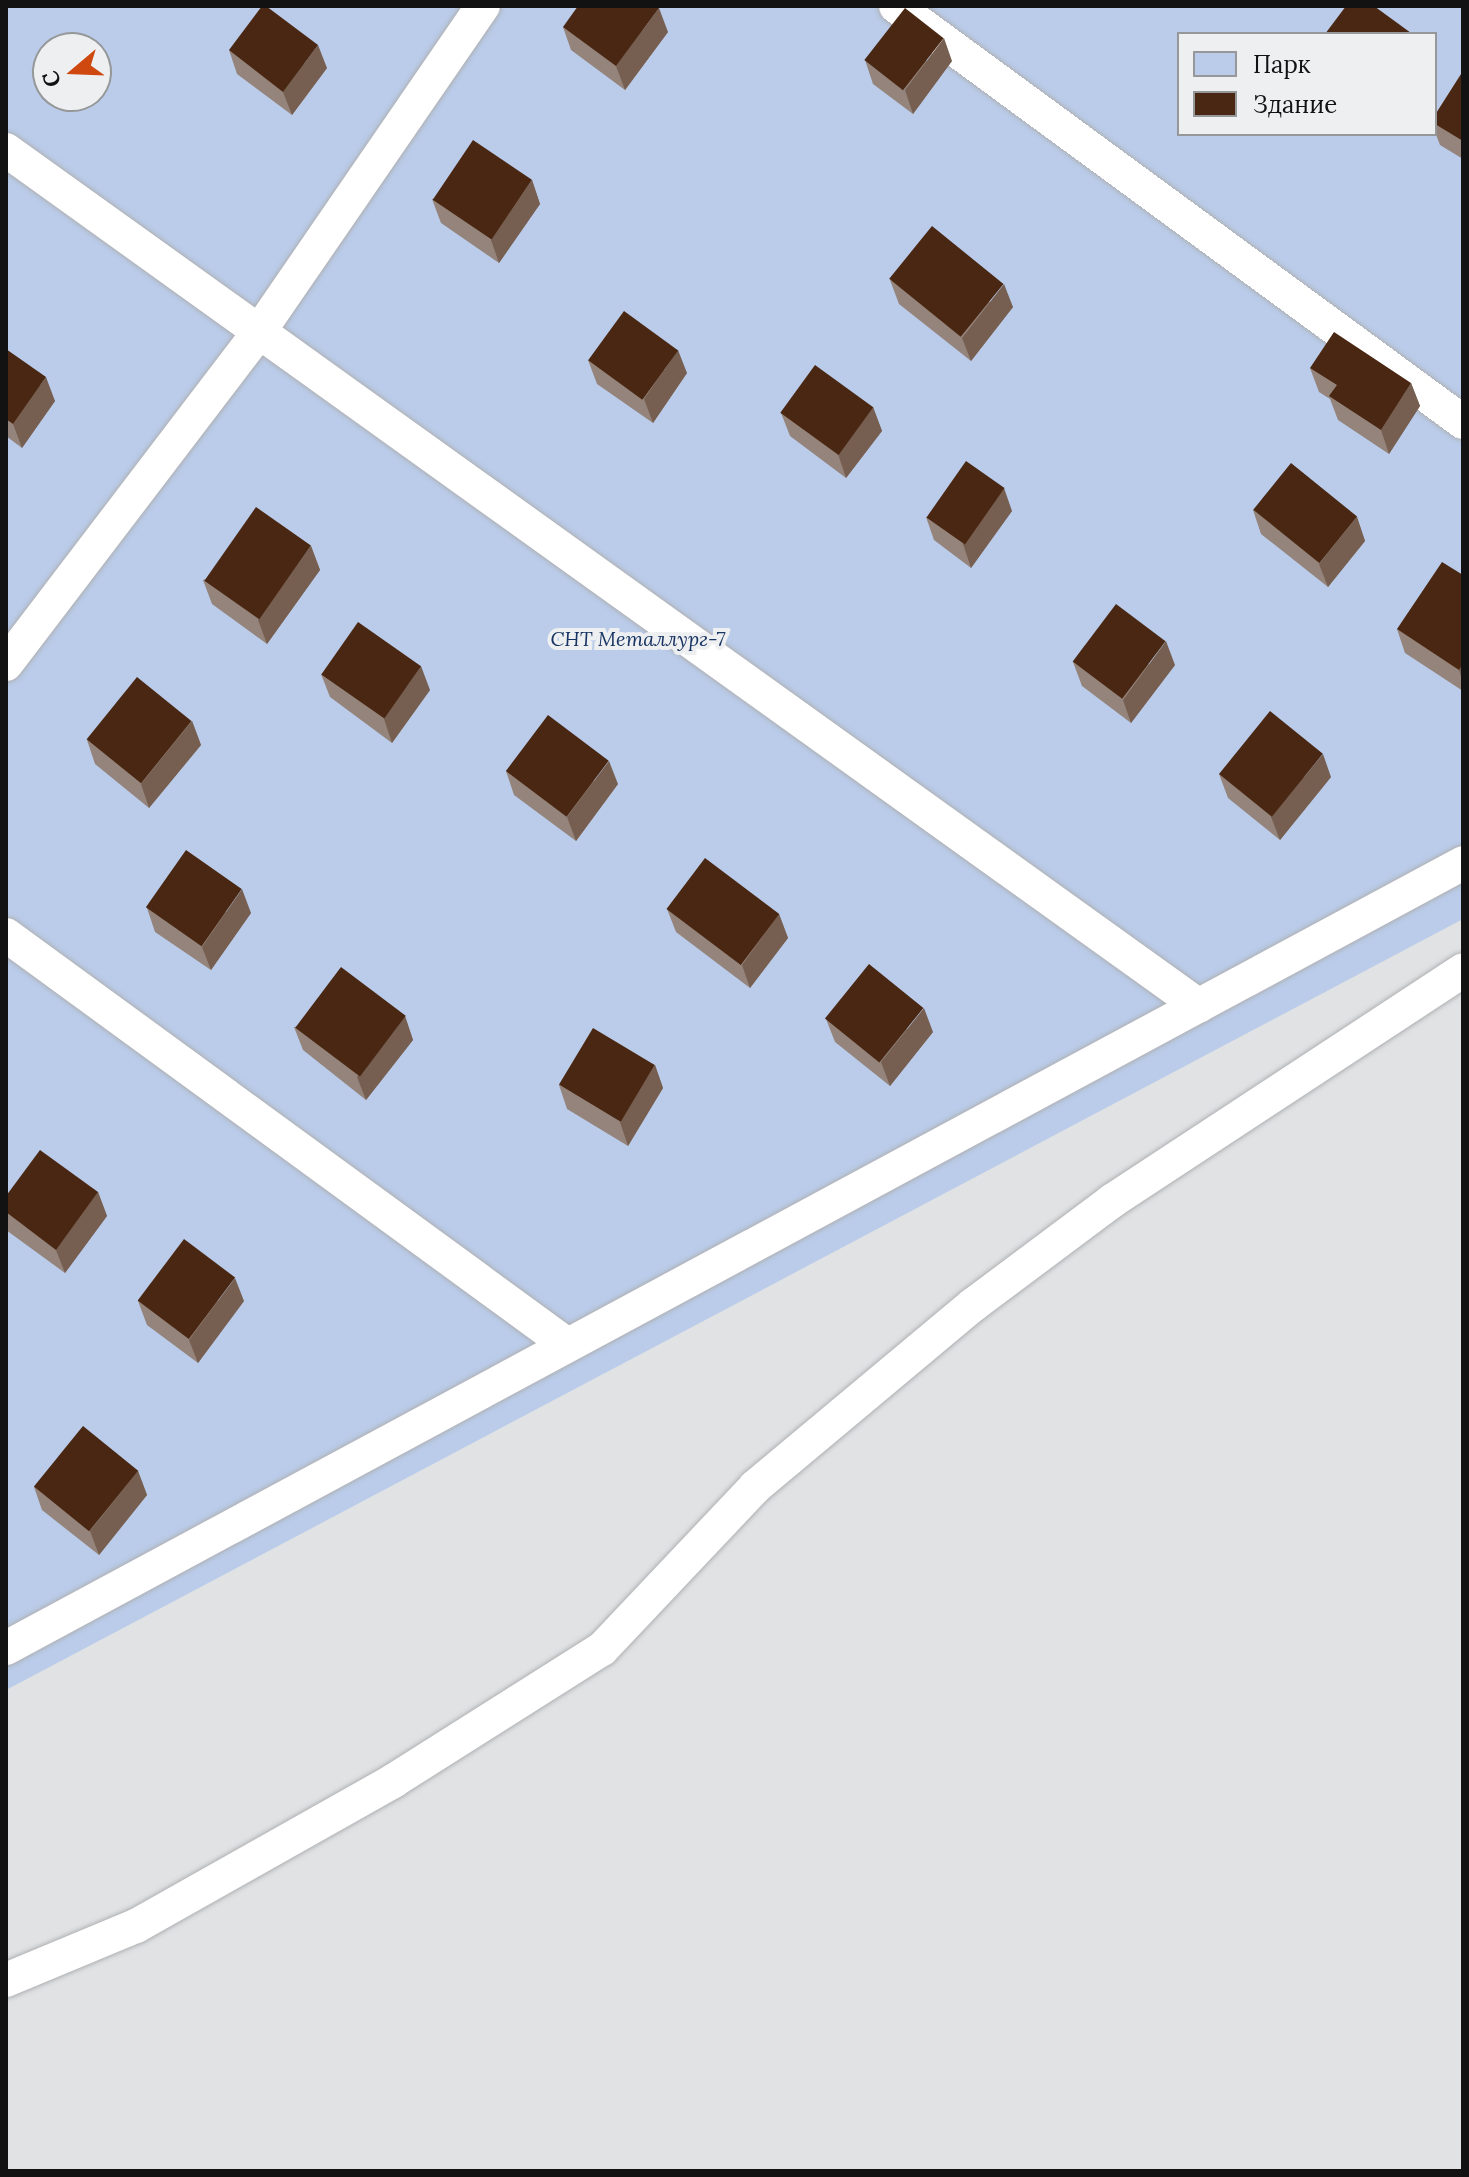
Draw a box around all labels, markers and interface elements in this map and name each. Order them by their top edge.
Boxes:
north arrow [32,32,112,112]
legend [1177,32,1437,136]
text: Парк [1253,49,1311,80]
text: С [35,67,67,91]
text: Здание [1253,89,1337,120]
park label: СНТ Металлург-7 [551,626,725,650]

